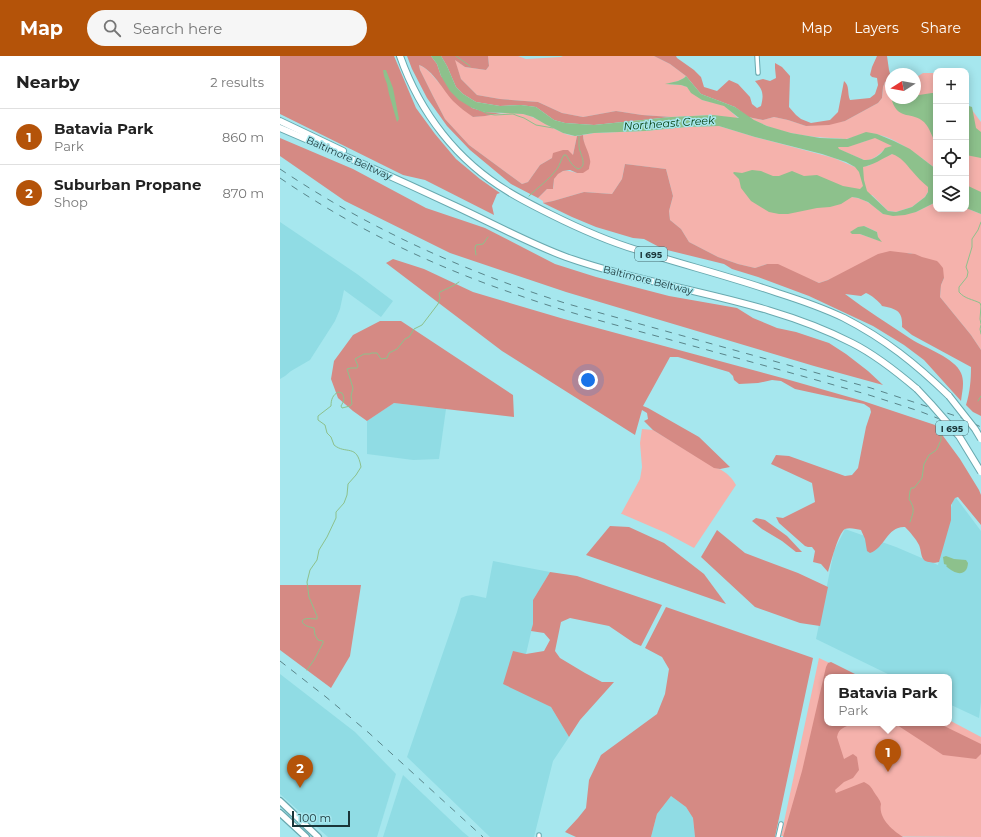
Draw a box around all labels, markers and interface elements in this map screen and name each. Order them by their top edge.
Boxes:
search box [87,10,367,46]
text: Map [20,17,63,40]
icon: search [101,17,123,39]
text: Search here [133,19,222,38]
text: Map [801,19,832,37]
text: Layers [854,19,899,37]
text: Share [921,19,961,37]
north arrow [885,68,921,104]
map controls [933,68,969,212]
button: + [933,68,969,104]
text: Nearby [16,72,80,92]
text: 2 results [210,74,264,90]
button: − [933,104,969,140]
water label: Northeast Creek [623,113,715,133]
text: Batavia Park [54,119,153,138]
text: 1 [26,129,32,145]
text: 860 m [222,129,264,145]
street label: Baltimore Beltway [304,133,394,183]
text: Park [54,138,84,154]
button: locate [933,140,969,176]
text: Suburban Propane [54,175,201,194]
button: layers [933,176,969,212]
text: 2 [25,185,33,201]
text: 870 m [223,185,264,201]
text: Shop [54,194,88,210]
road number: I 695 [635,247,667,261]
street label: Baltimore Beltway [602,263,695,298]
your location [578,370,598,390]
road number: I 695 [936,421,968,435]
popup [824,674,952,726]
text: Batavia Park [838,683,938,702]
text: Park [838,702,868,718]
pin: 1 [875,739,901,772]
pin: 2 [287,755,313,788]
scale bar [292,809,350,828]
text: 100 m [298,811,331,825]

